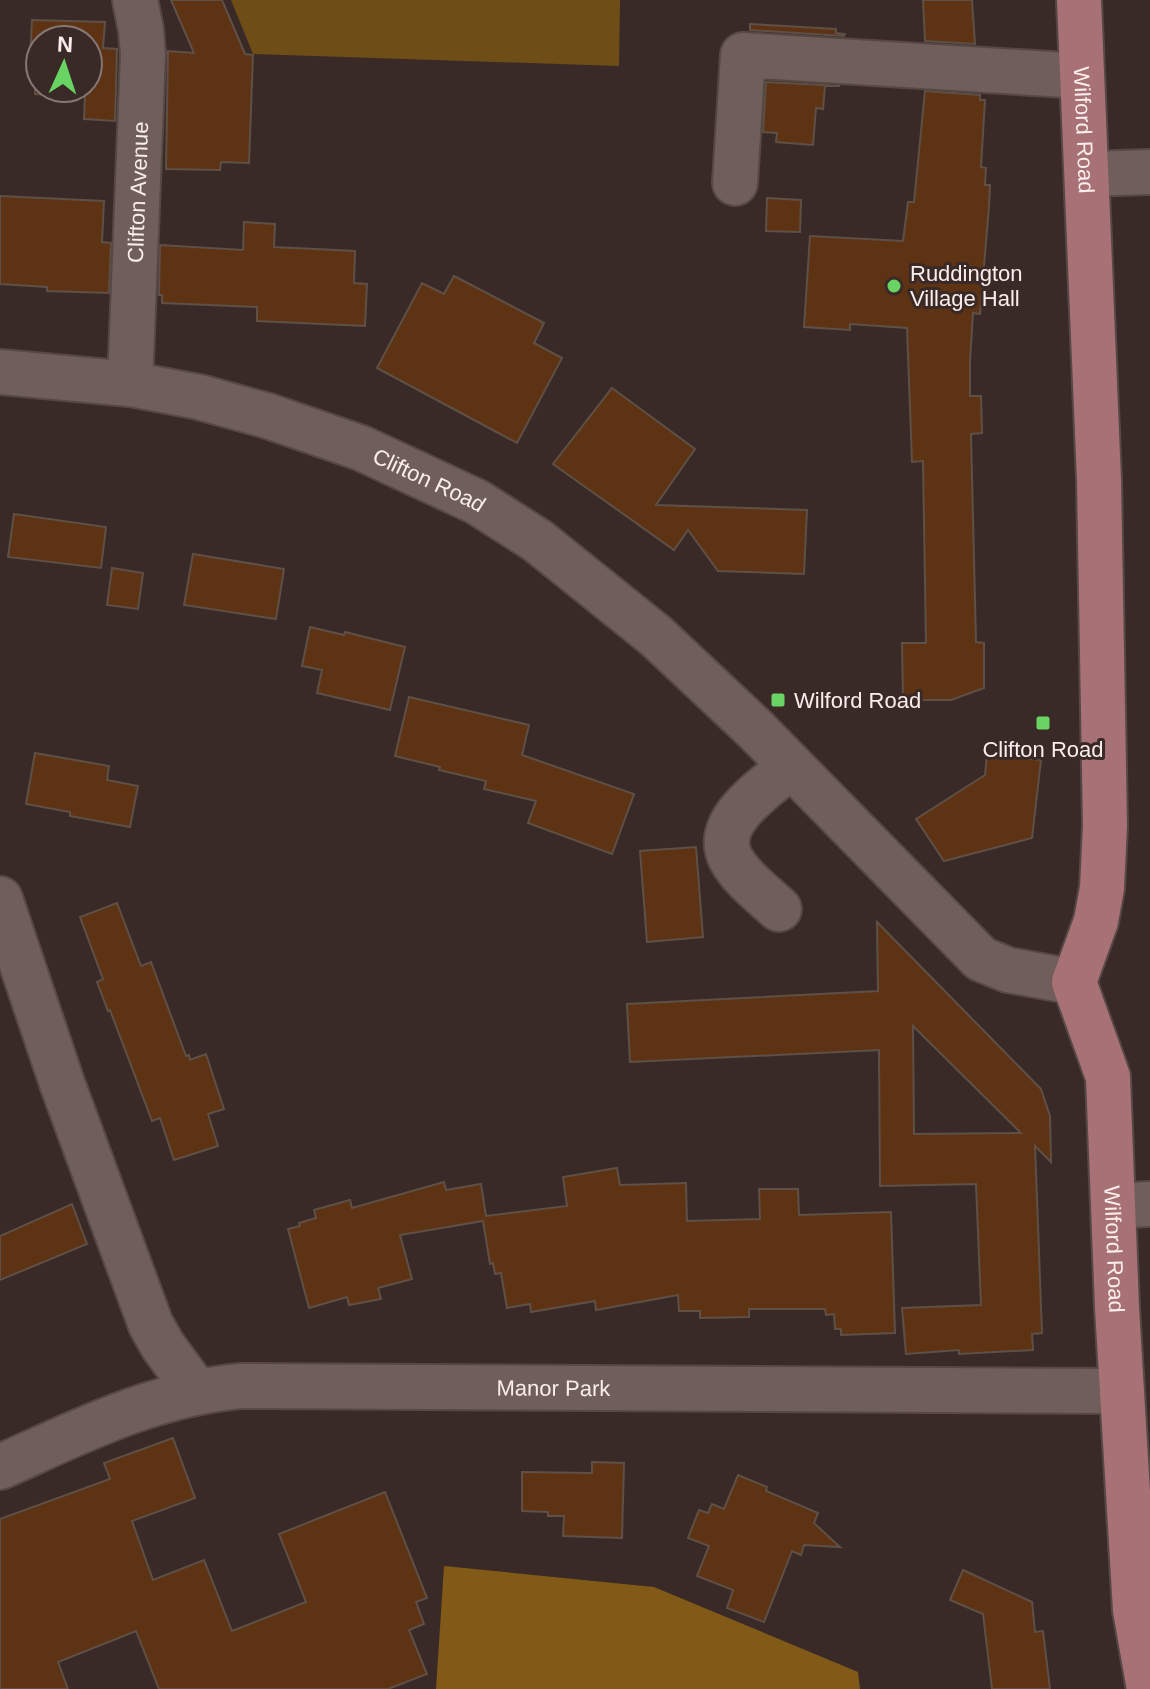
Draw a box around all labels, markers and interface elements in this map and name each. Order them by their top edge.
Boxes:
north arrow [24,24,104,104]
text: N [56,32,74,57]
street label: Wilford Road [1069,66,1099,194]
street label: Clifton Avenue [123,121,153,263]
place label: Ruddington Village Hall [910,261,1023,311]
marker: Ruddington Village Hall [885,277,903,295]
street label: Clifton Road [369,443,490,517]
place label: Wilford Road [794,688,921,713]
marker: Wilford Road [769,691,787,709]
marker: Clifton Road [1034,714,1052,732]
place label: Clifton Road [982,737,1104,762]
street label: Wilford Road [1099,1185,1129,1313]
street label: Manor Park [496,1375,611,1401]

